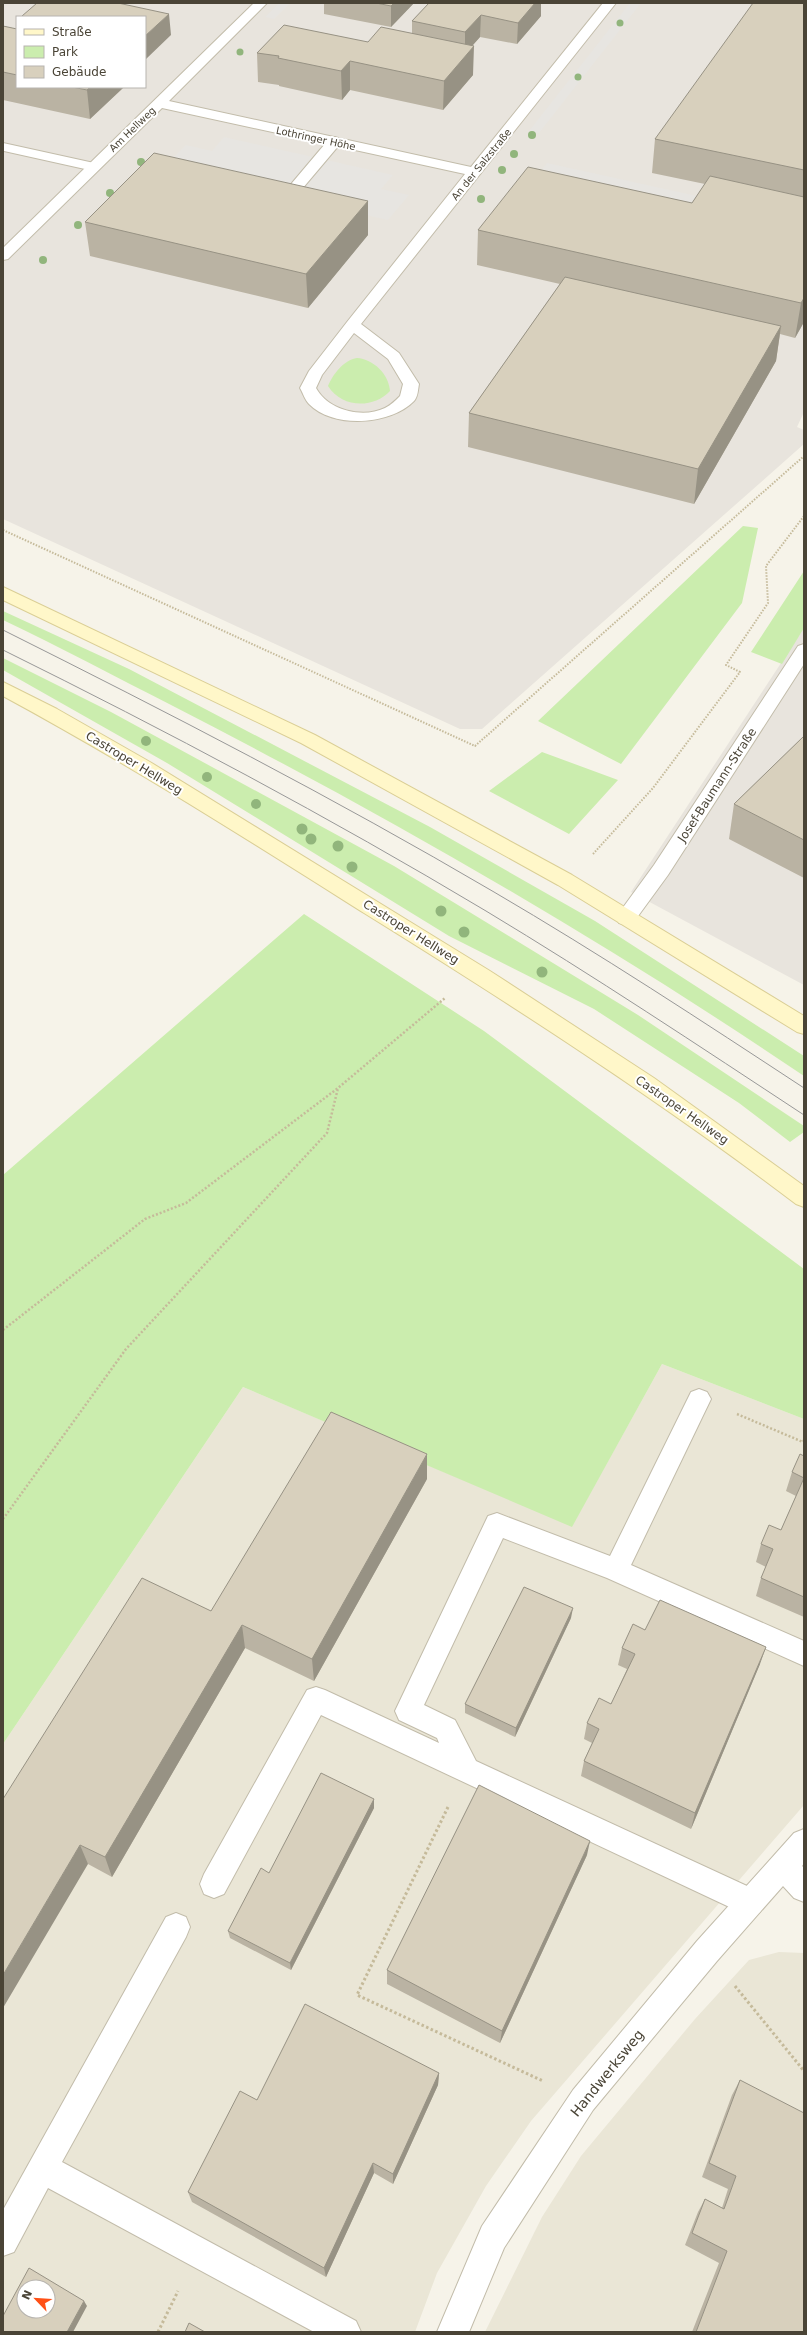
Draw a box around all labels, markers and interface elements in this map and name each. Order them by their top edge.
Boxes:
legend [16,16,146,88]
text: Straße [52,25,92,39]
text: Park [52,45,78,59]
text: Gebäude [52,65,106,79]
street label: Am Hellweg [107,105,158,154]
street label: Lothringer Höhe [275,125,357,152]
street label: An der Salzstraße [449,126,514,202]
street label: Josef-Baumann-Straße [674,725,759,846]
street label: Castroper Hellweg [83,729,185,797]
street label: Castroper Hellweg [361,897,461,967]
street label: Castroper Hellweg [633,1073,731,1147]
street label: Handwerksweg [567,2026,647,2120]
north arrow [16,2279,56,2319]
text: N [20,2288,35,2302]

